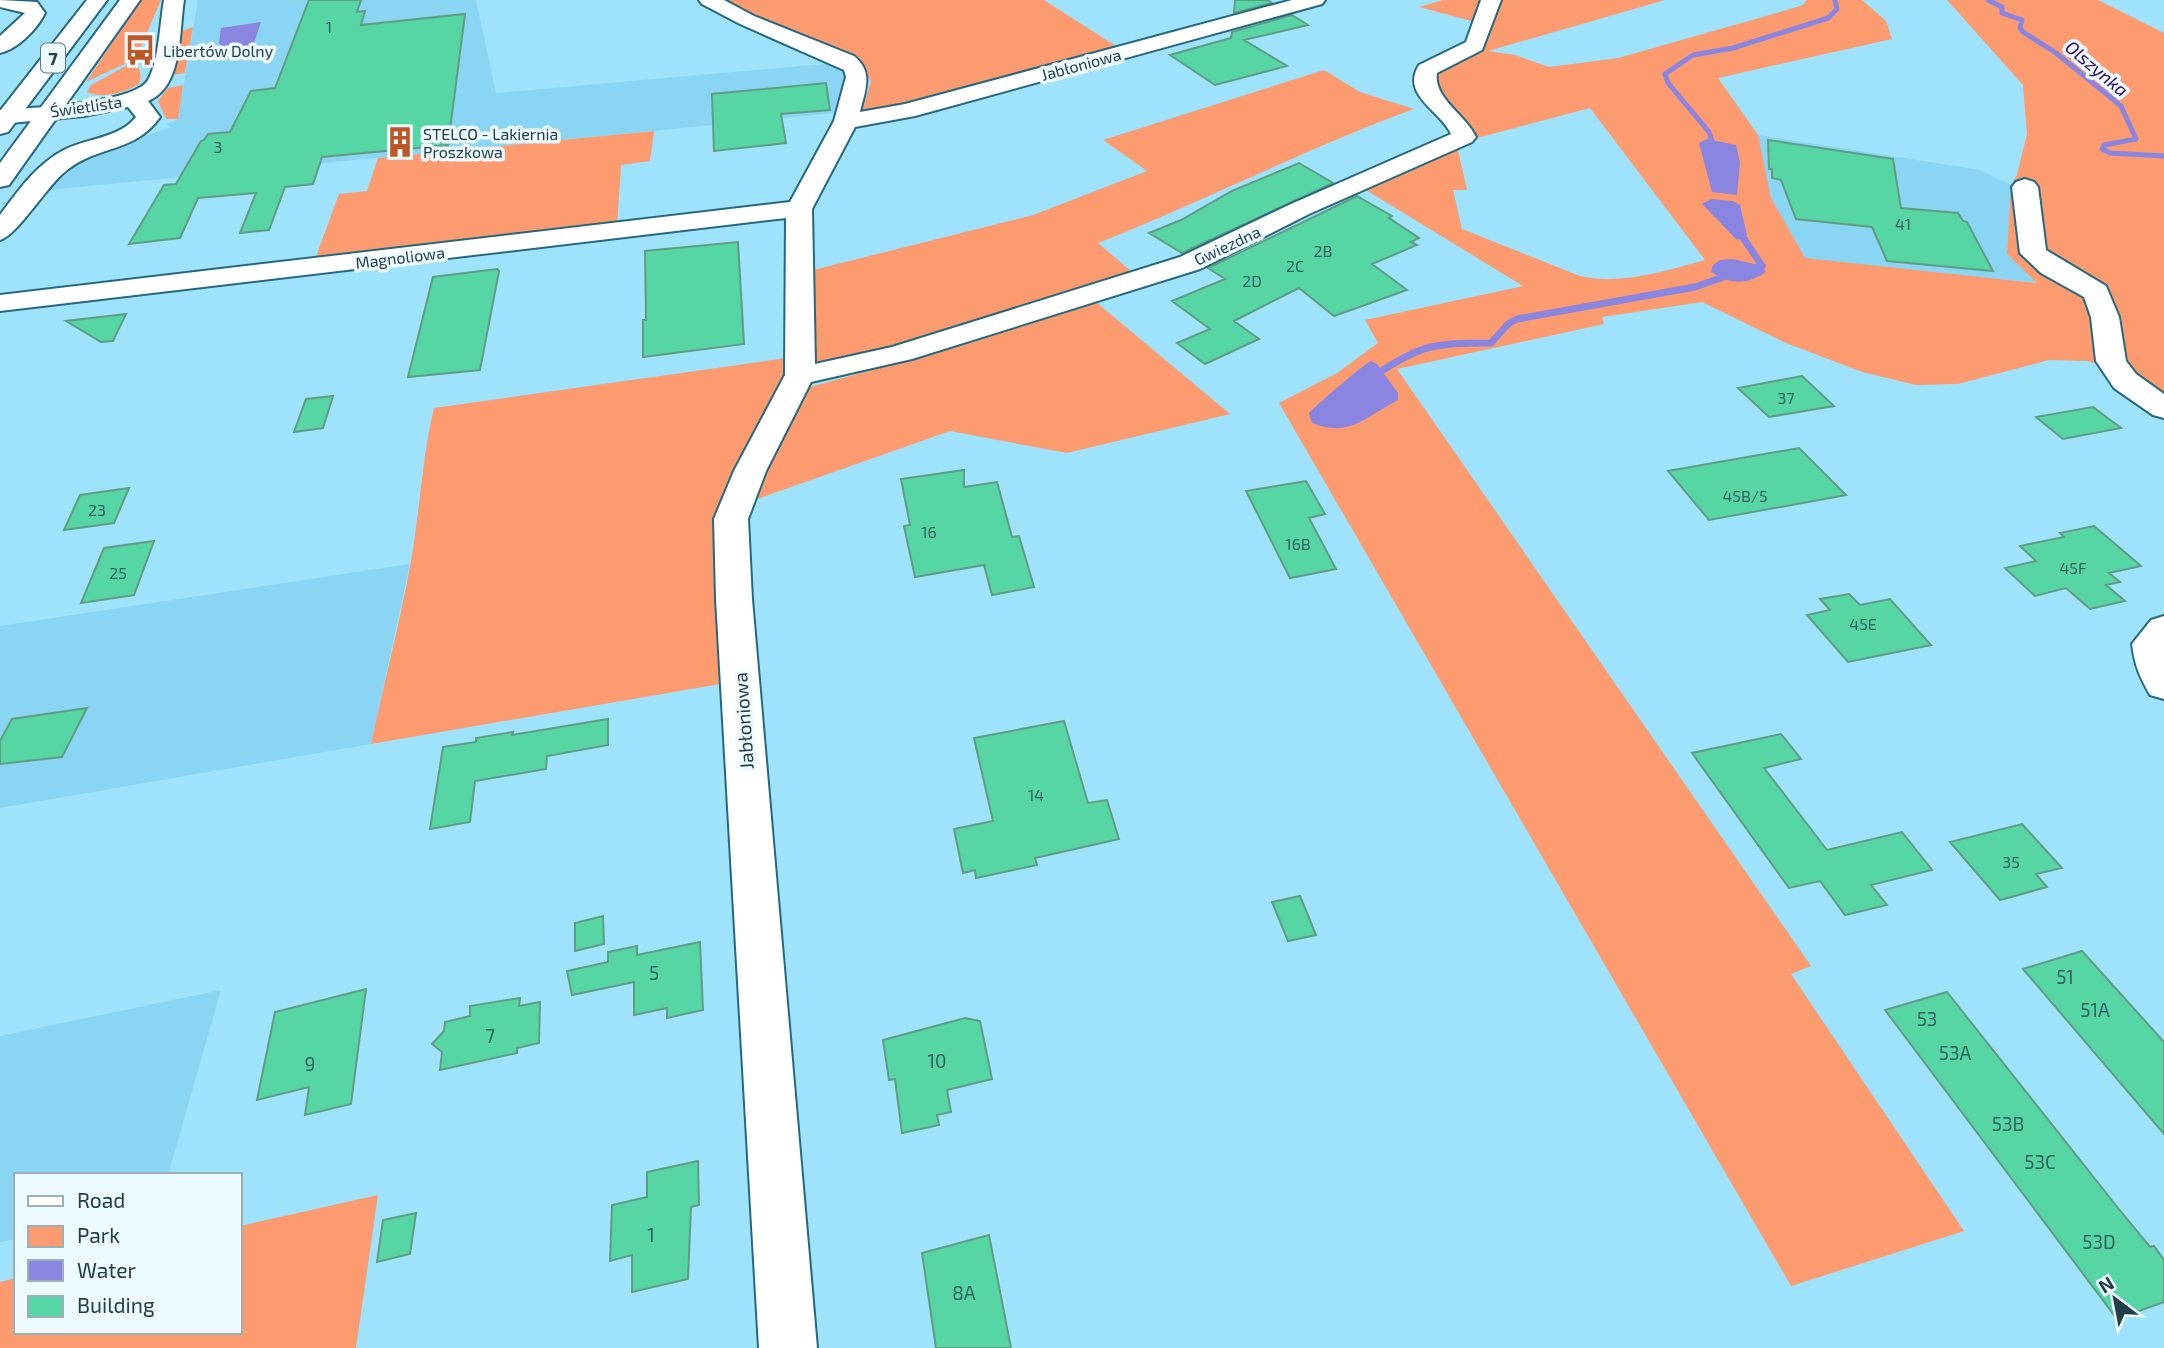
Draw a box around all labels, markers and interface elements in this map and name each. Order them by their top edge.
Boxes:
house number: 1 [326,17,332,36]
bus stop icon: Libertów Dolny [123,33,157,67]
water label: Olszynka [2061,35,2133,101]
place label: Libertów Dolny [163,41,274,60]
road number: 7 [41,44,65,72]
street label: Jabłoniowa [1039,44,1123,84]
street label: Świetlista [49,92,123,120]
place label: STELCO - Lakiernia Proszkowa [423,124,558,161]
building icon: STELCO - Lakiernia Proszkowa [383,125,417,159]
house number: 3 [214,137,222,156]
house number: 41 [1895,214,1911,233]
street label: Gwiezdna [1191,221,1263,269]
house number: 2B [1314,241,1332,260]
street label: Magnoliowa [354,242,446,272]
house number: 2C [1286,256,1304,275]
house number: 2D [1242,271,1262,290]
house number: 37 [1777,388,1795,407]
house number: 45B/5 [1723,486,1767,505]
house number: 23 [88,500,106,519]
house number: 16 [921,522,937,541]
house number: 16B [1285,534,1311,553]
house number: 45F [2059,558,2087,577]
house number: 25 [109,563,127,582]
house number: 45E [1849,614,1877,633]
street label: Jabłoniowa [728,672,758,770]
house number: 14 [1028,785,1044,804]
house number: 35 [2002,852,2020,871]
house number: 5 [649,961,659,984]
house number: 51 [2056,965,2074,988]
house number: 51A [2080,998,2110,1021]
house number: 53 [1917,1007,1937,1030]
house number: 7 [485,1024,495,1047]
house number: 53A [1939,1041,1971,1064]
house number: 10 [927,1049,947,1072]
house number: 9 [305,1052,315,1075]
house number: 53B [1992,1112,2024,1135]
house number: 53C [2024,1150,2056,1173]
legend [14,1173,242,1334]
text: Road [77,1187,125,1212]
text: Park [77,1222,120,1247]
house number: 1 [647,1223,655,1246]
house number: 53D [2082,1230,2116,1253]
text: Water [77,1257,136,1282]
north arrow [2080,1264,2150,1334]
text: N [2094,1271,2118,1298]
house number: 8A [952,1281,976,1304]
text: Building [77,1292,155,1317]

